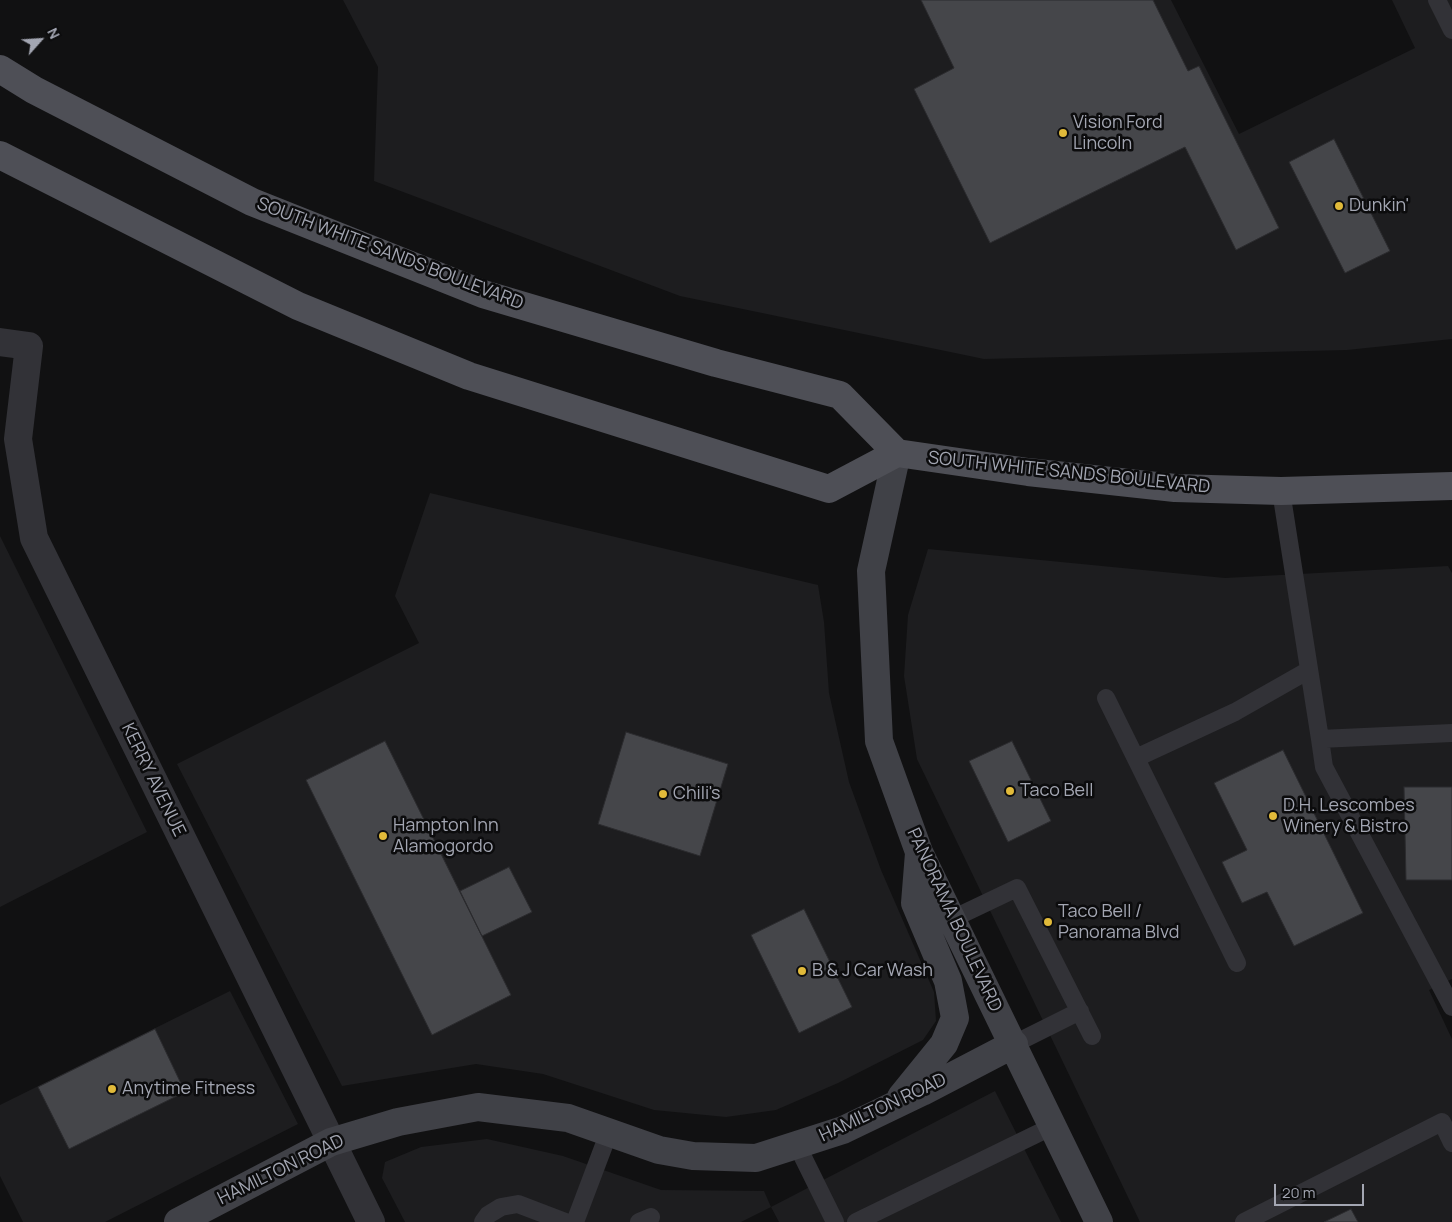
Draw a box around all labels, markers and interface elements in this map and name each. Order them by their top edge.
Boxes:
north arrow [15,15,65,65]
text: N [43,25,65,42]
place label: Vision Ford Lincoln [1073,112,1163,154]
marker: Vision Ford Lincoln [1057,127,1069,139]
street label: SOUTH WHITE SANDS BOULEVARD [254,193,526,315]
place label: Dunkin' [1349,195,1409,217]
marker: Dunkin' [1333,200,1345,212]
street label: SOUTH WHITE SANDS BOULEVARD [927,447,1211,499]
street label: KERRY AVENUE [116,720,190,840]
place label: Taco Bell [1020,780,1093,802]
place label: Chili's [673,783,720,805]
marker: Taco Bell [1004,785,1016,797]
marker: Chili's [657,788,669,800]
place label: D.H. Lescombes Winery & Bistro [1283,795,1415,838]
marker: D.H. Lescombes Winery & Bistro [1267,810,1279,822]
place label: Hampton Inn Alamogordo [393,815,499,858]
street label: PANORAMA BOULEVARD [902,825,1006,1015]
marker: Hampton Inn Alamogordo [377,830,389,842]
place label: Taco Bell / Panorama Blvd [1058,901,1179,944]
marker: Taco Bell / Panorama Blvd [1042,916,1054,928]
place label: B & J Car Wash [812,960,933,982]
marker: B & J Car Wash [796,965,808,977]
street label: HAMILTON ROAD [816,1069,950,1147]
place label: Anytime Fitness [122,1078,255,1100]
marker: Anytime Fitness [106,1083,118,1095]
street label: HAMILTON ROAD [214,1130,348,1210]
scale bar [1277,1174,1367,1206]
text: 20 m [1282,1182,1315,1203]

